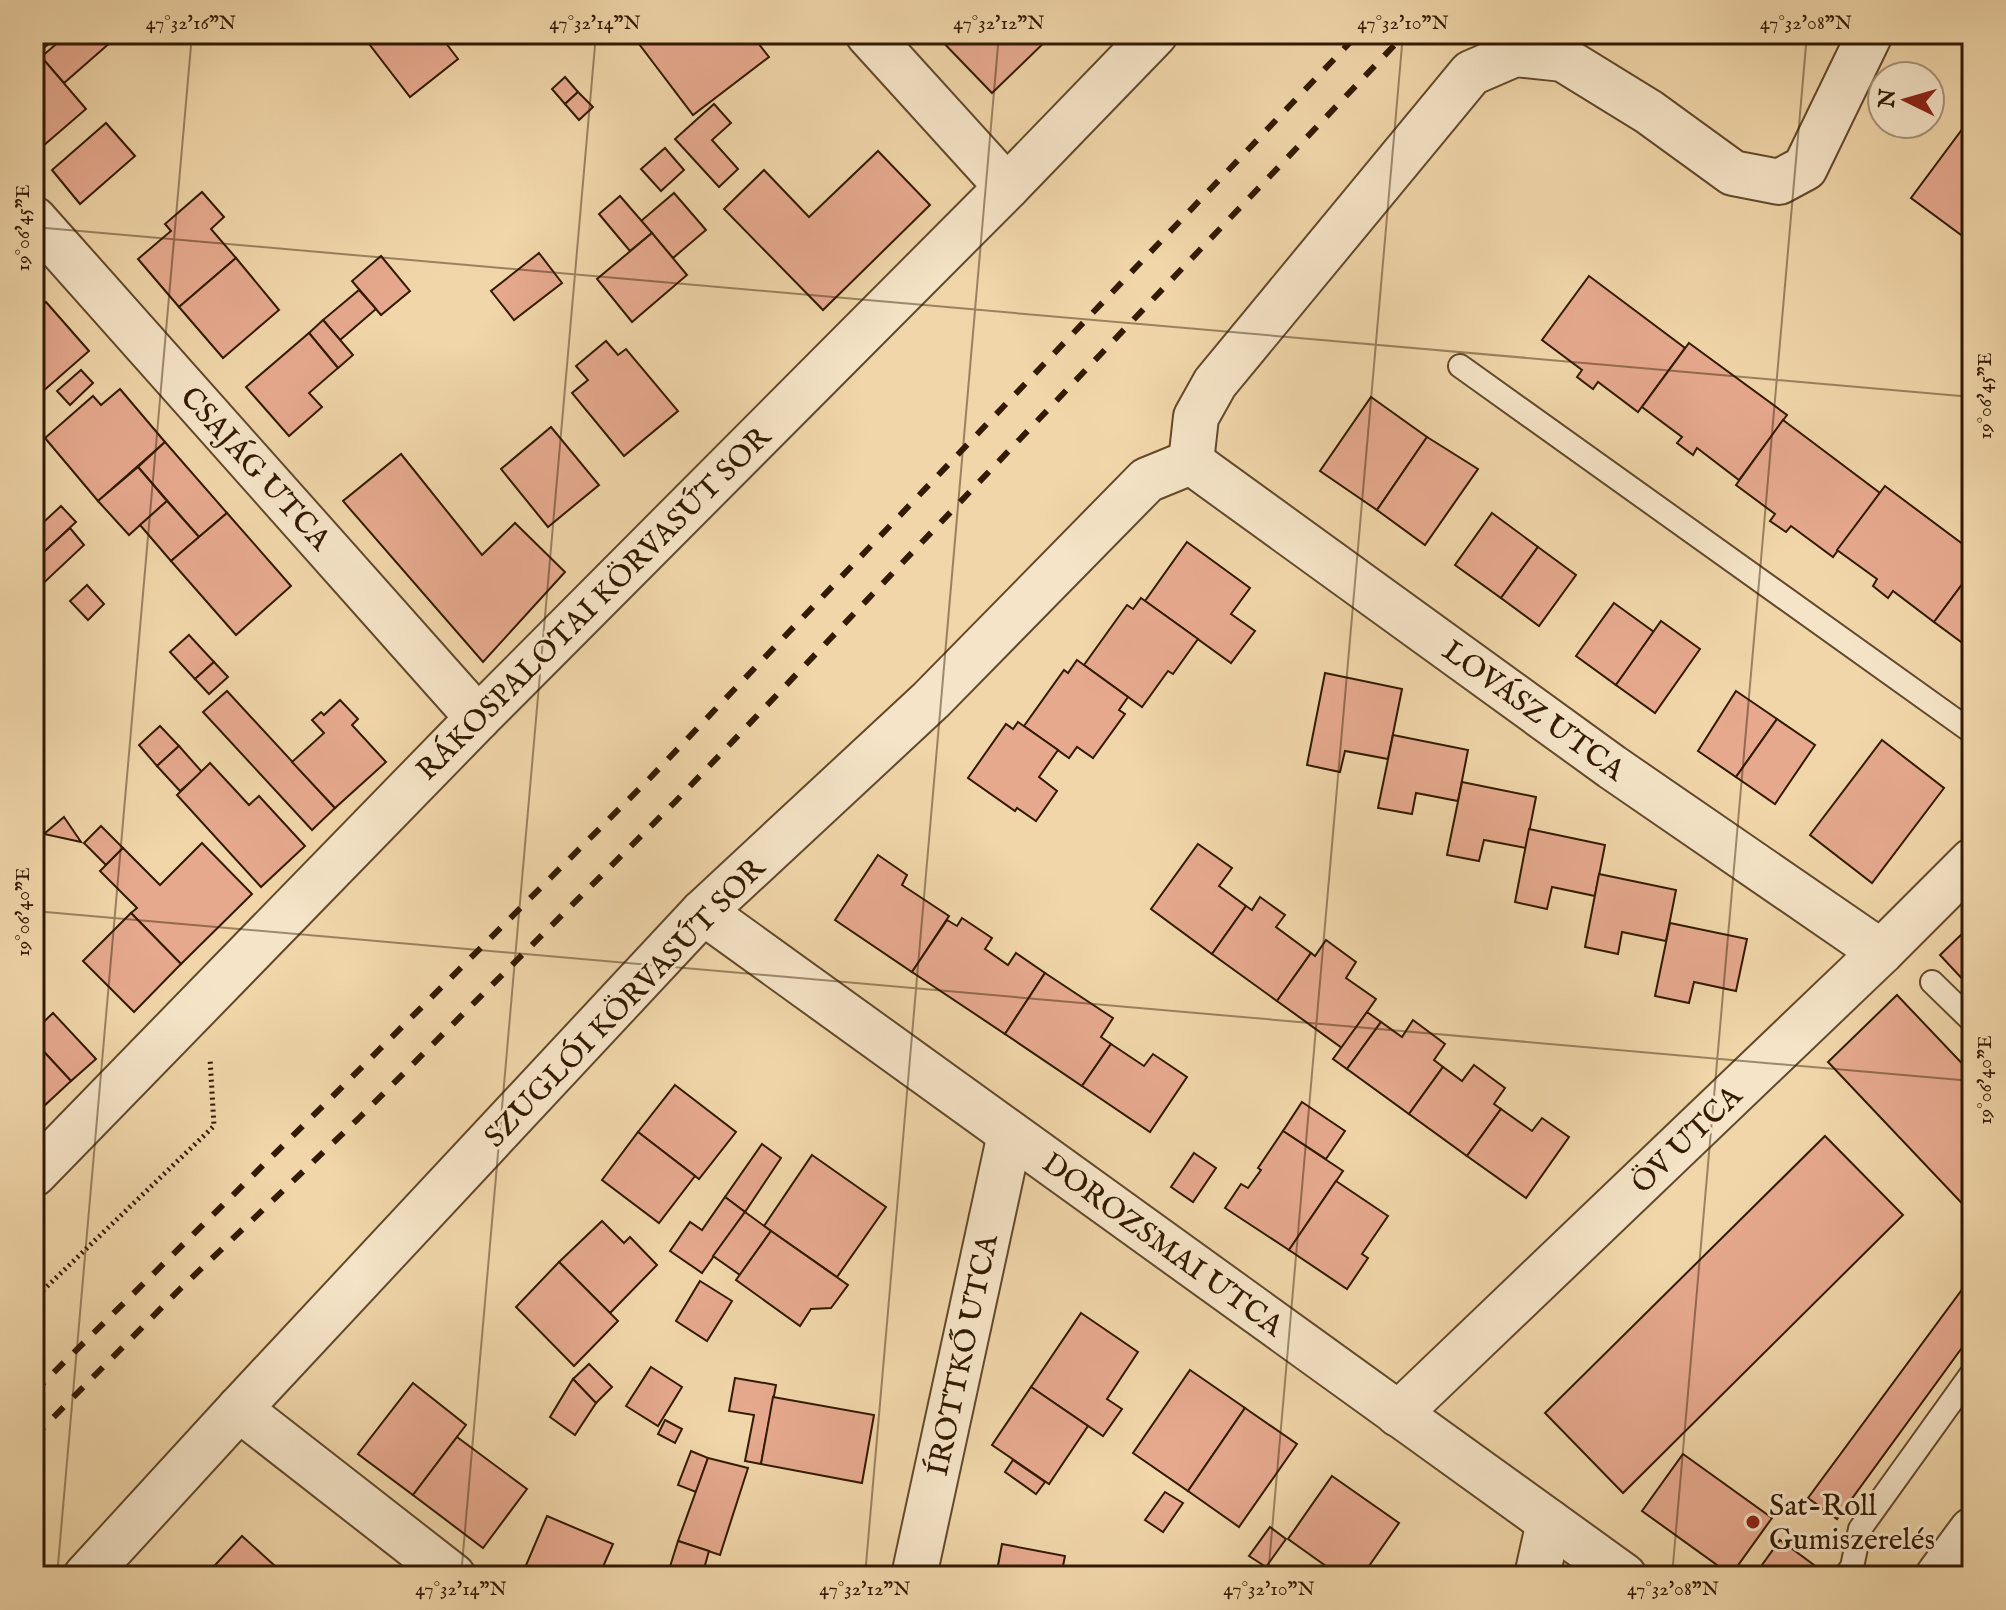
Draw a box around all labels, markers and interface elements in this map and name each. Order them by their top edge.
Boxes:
text: 47°32'16"N [146,11,236,36]
text: 47°32'14"N [549,11,641,36]
text: 47°32'12"N [953,11,1045,36]
text: 47°32'10"N [1357,11,1449,36]
text: 47°32'08"N [1760,11,1852,36]
north arrow [1866,60,1946,140]
text: N [1873,88,1903,110]
text: 19°06'45"E [11,184,36,272]
text: 19°06'45"E [1973,352,1998,440]
street label: CSAJÁG UTCA [171,379,339,560]
street label: RÁKOSPALOTAI KÖRVASÚT SOR [408,418,781,790]
street label: LOVÁSZ UTCA [1434,632,1633,791]
street label: SZUGLÓI KÖRVASÚT SOR [476,849,775,1156]
text: 19°06'40"E [11,867,36,957]
text: 19°06'40"E [1973,1035,1998,1125]
street label: ÖV UTCA [1624,1078,1751,1203]
street label: DOROZSMAI UTCA [1034,1145,1291,1346]
street label: ÍROTTKŐ UTCA [920,1231,1008,1480]
place label: Sat-Roll Gumiszerelés [1769,1488,1935,1560]
marker: Sat-Roll Gumiszerelés [1744,1513,1762,1531]
text: 47°32'14"N [415,1577,507,1602]
text: 47°32'12"N [819,1577,911,1602]
text: 47°32'10"N [1223,1577,1315,1602]
text: 47°32'08"N [1627,1577,1719,1602]

